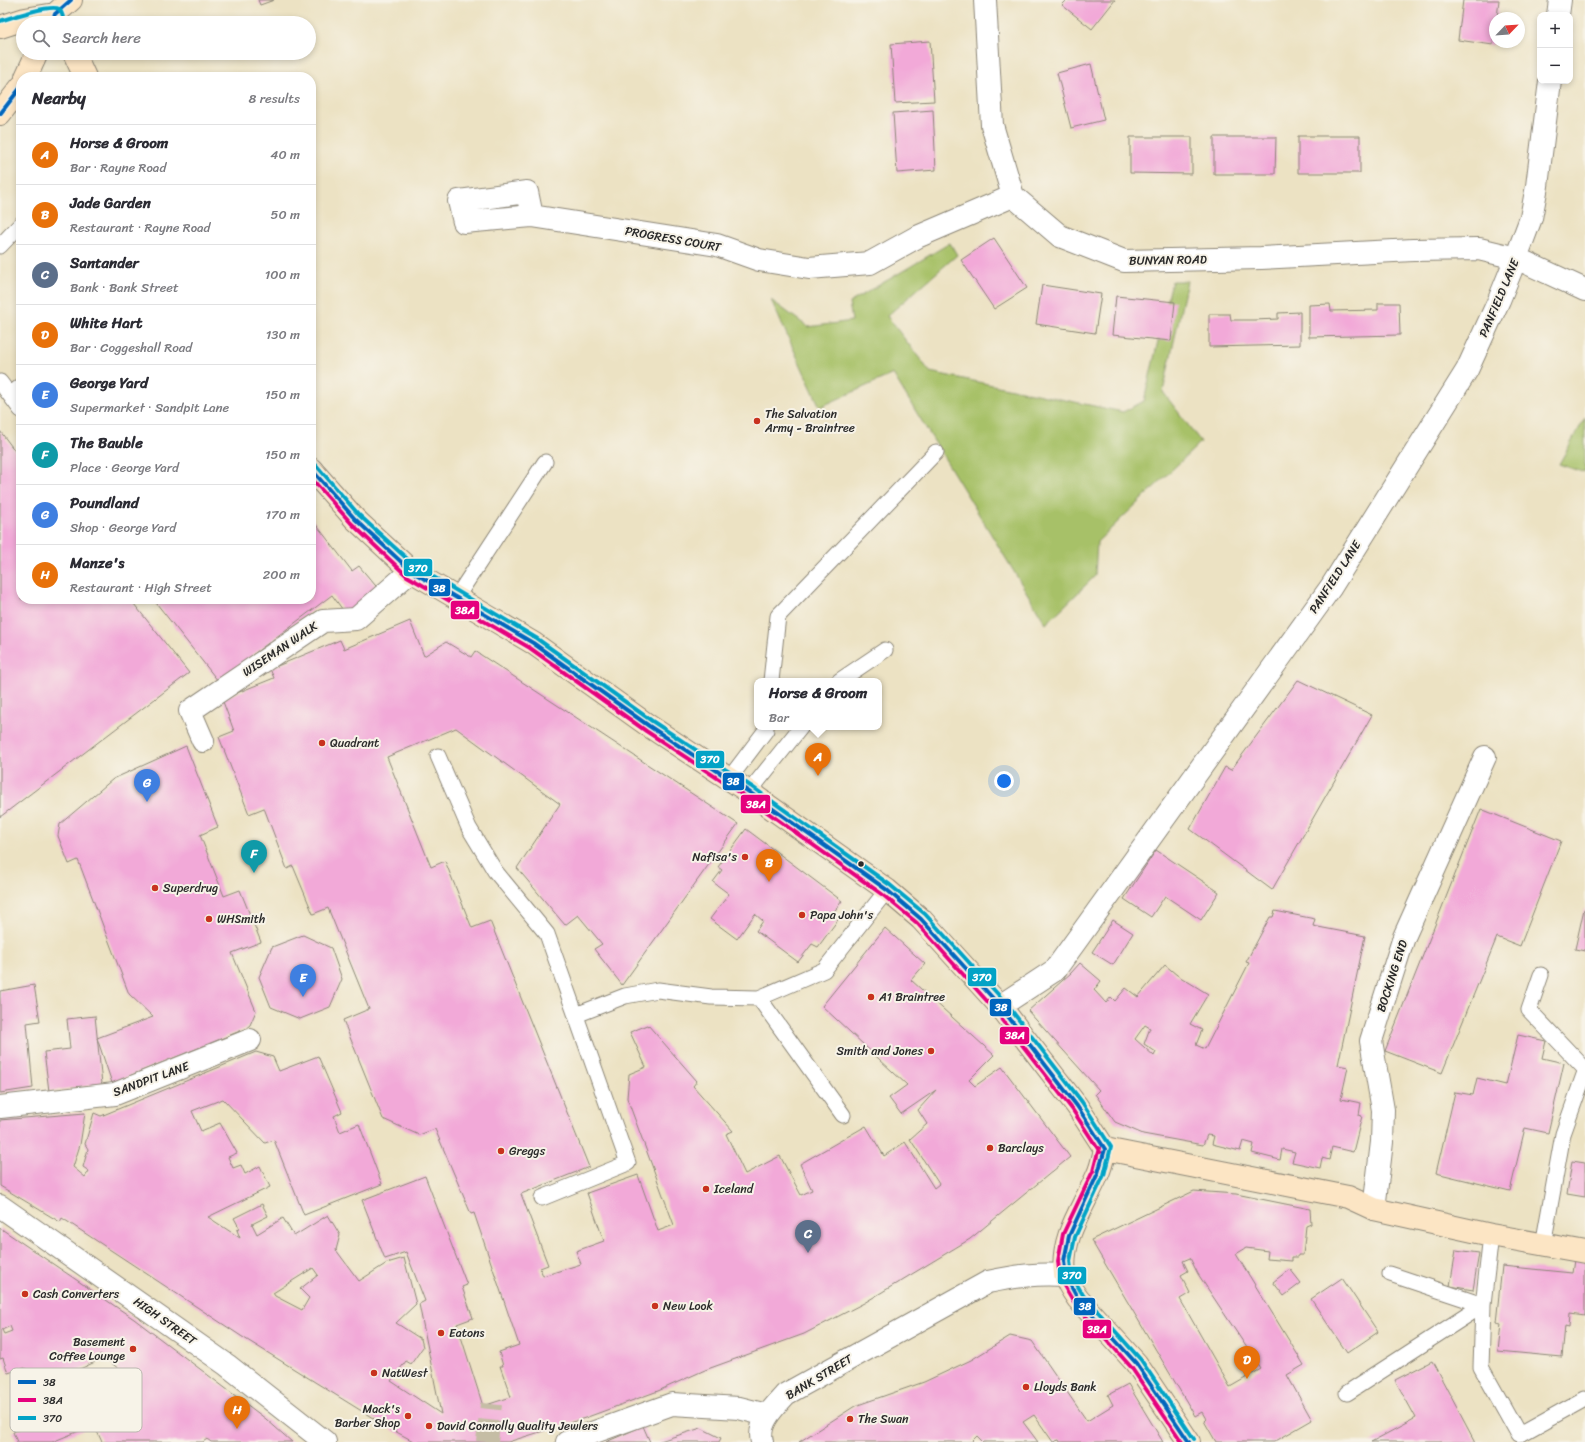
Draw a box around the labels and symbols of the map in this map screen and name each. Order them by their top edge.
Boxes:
north arrow [1489,12,1525,48]
street label: PROGRESS COURT [623,220,724,258]
street label: BUNYAN ROAD [1129,248,1207,272]
street label: PANFIELD LANE [1473,254,1526,341]
place label: The Salvation Army - Braintree [764,403,855,439]
marker: The Salvation Army - Braintree [752,416,762,426]
street label: PANFIELD LANE [1303,535,1368,618]
line badge: 370 [403,558,433,577]
text: 370 [407,559,428,578]
line badge: 38 [428,578,451,597]
text: 38 [432,579,446,598]
line badge: 38A [450,600,480,620]
text: 38A [454,601,475,620]
street label: WISEMAN WALK [238,615,323,683]
place label: Quadrant [330,732,379,754]
marker: Quadrant [317,738,327,748]
pin: A [805,743,831,776]
line badge: 370 [695,750,725,769]
text: 370 [699,750,720,769]
pin: G [134,769,160,802]
your location [994,771,1014,791]
line badge: 38 [722,772,745,791]
text: 38 [726,772,740,791]
line badge: 38A [740,794,771,814]
text: 38A [745,795,766,814]
pin: F [241,840,267,873]
place label: Nafisa's [692,846,737,868]
pin: B [756,849,782,882]
marker: Nafisa's [740,852,750,862]
unlabelled marker [856,859,866,869]
place label: Superdrug [163,877,218,899]
marker: Superdrug [150,883,160,893]
place label: Papa John's [810,904,874,926]
place label: WHSmith [217,908,265,930]
marker: Papa John's [797,910,807,920]
marker: WHSmith [204,914,214,924]
street label: BOCKING END [1370,936,1414,1015]
pin: E [290,964,316,997]
line badge: 370 [967,967,997,987]
text: 370 [971,968,992,987]
place label: A1 Braintree [878,986,945,1008]
marker: A1 Braintree [866,992,876,1002]
line badge: 38 [989,998,1012,1017]
text: 38 [994,998,1008,1017]
line badge: 38A [999,1026,1030,1045]
text: 38A [1004,1026,1025,1045]
place label: Smith and Jones [837,1040,923,1062]
marker: Smith and Jones [926,1046,936,1056]
street label: SANDPIT LANE [110,1055,194,1103]
place label: Barclays [998,1137,1044,1159]
place label: Greggs [509,1140,546,1162]
marker: Barclays [985,1143,995,1153]
marker: Greggs [496,1146,506,1156]
place label: Iceland [713,1178,755,1200]
marker: Iceland [701,1184,711,1194]
pin: C [795,1220,821,1253]
line badge: 370 [1057,1266,1087,1285]
text: 370 [1061,1266,1082,1285]
place label: Cash Converters [33,1283,120,1305]
marker: Cash Converters [20,1289,30,1299]
street label: HIGH STREET [129,1291,202,1352]
place label: New Look [663,1295,713,1317]
line badge: 38 [1073,1297,1096,1316]
text: 38 [1078,1297,1092,1316]
marker: New Look [650,1301,660,1311]
line badge: 38A [1082,1319,1112,1339]
text: 38A [1086,1320,1107,1339]
place label: Eatons [449,1322,484,1344]
marker: Eatons [436,1328,446,1338]
place label: Basement Coffee Lounge [49,1331,125,1367]
marker: Basement Coffee Lounge [128,1344,138,1354]
pin: D [1234,1346,1260,1379]
street label: BANK STREET [781,1348,858,1406]
place label: NatWest [382,1362,429,1384]
legend [10,1368,142,1432]
marker: NatWest [369,1368,379,1378]
text: 38 [43,1373,56,1392]
place label: Lloyds Bank [1034,1376,1097,1398]
marker: Lloyds Bank [1021,1382,1031,1392]
text: 38A [43,1391,63,1410]
pin: H [224,1396,250,1429]
place label: Mack's Barber Shop [335,1398,401,1434]
place label: The Swan [858,1408,909,1430]
text: 370 [43,1409,62,1428]
marker: Mack's Barber Shop [403,1411,413,1421]
marker: The Swan [845,1414,855,1424]
place label: David Connolly Quality Jewlers [437,1415,599,1437]
marker: David Connolly Quality Jewlers [424,1421,434,1431]

